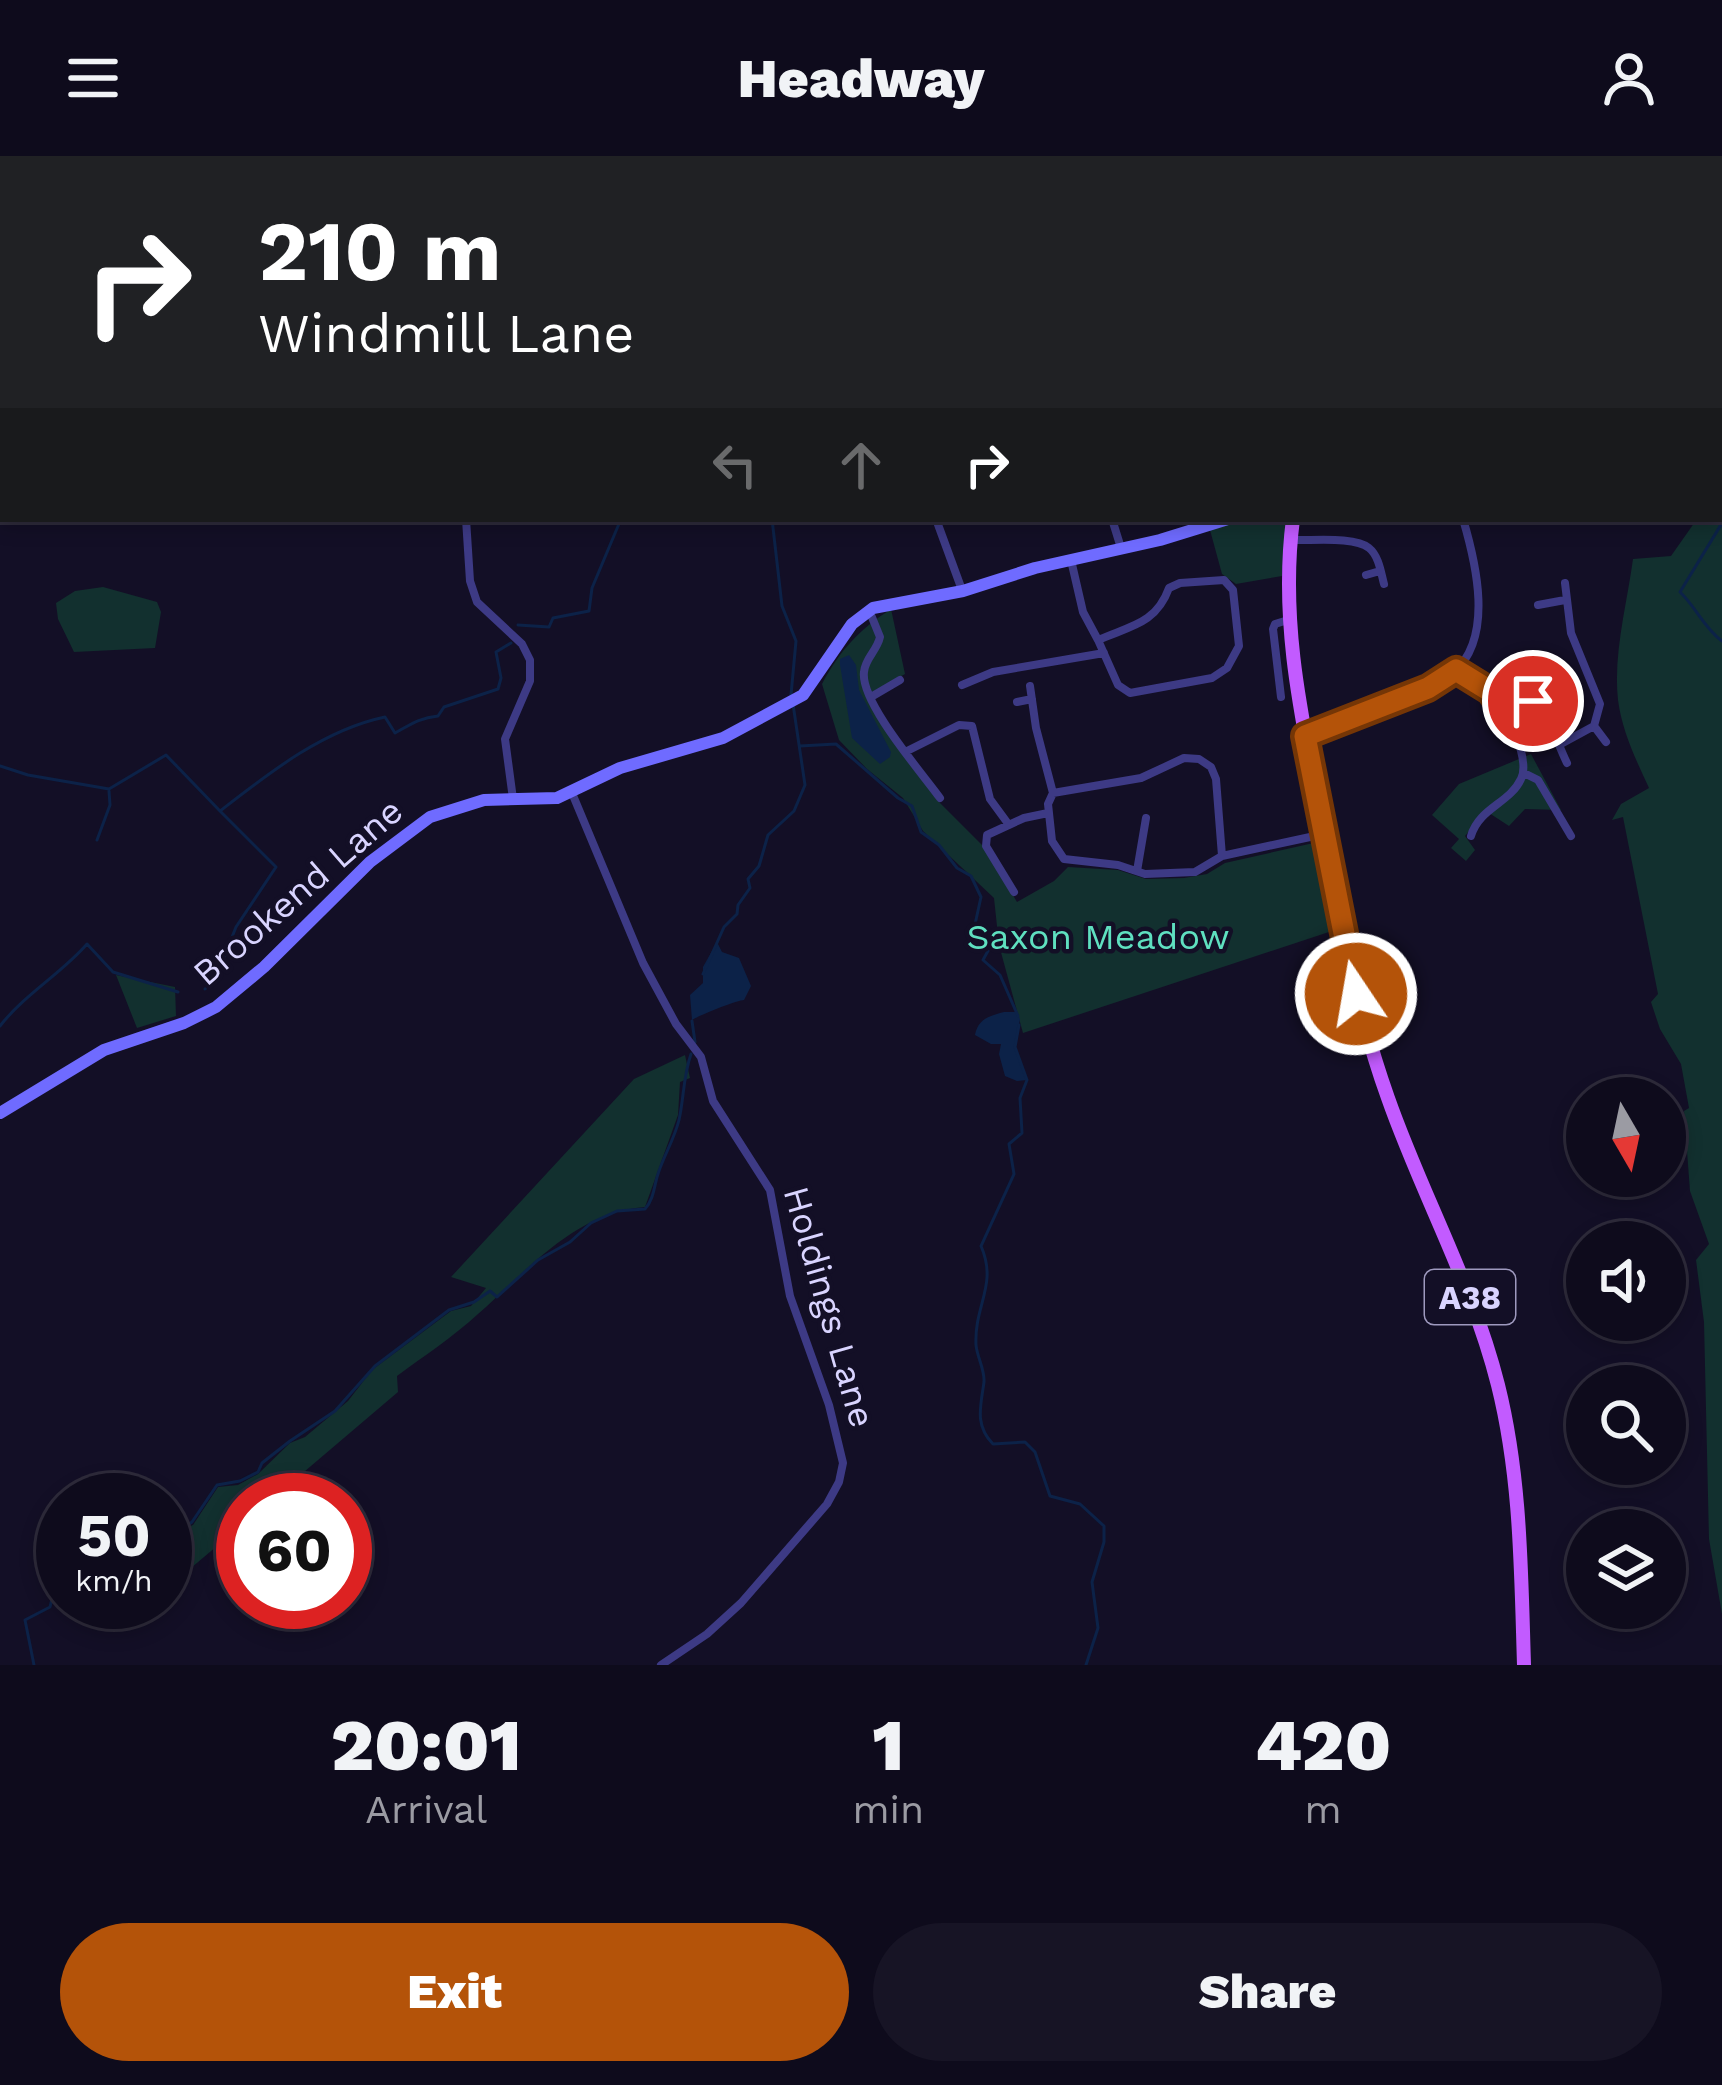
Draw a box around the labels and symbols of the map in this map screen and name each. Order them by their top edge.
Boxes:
pin [1482,650,1584,752]
street label: Brookend Lane [185,790,411,994]
park label: Saxon Meadow [966,916,1230,958]
position arrow [1293,931,1419,1057]
north arrow [1566,1077,1686,1197]
street label: Holdings Lane [775,1182,883,1432]
road number: A38 [1425,1270,1515,1324]
speed limit sign: 60 [216,1473,372,1629]

